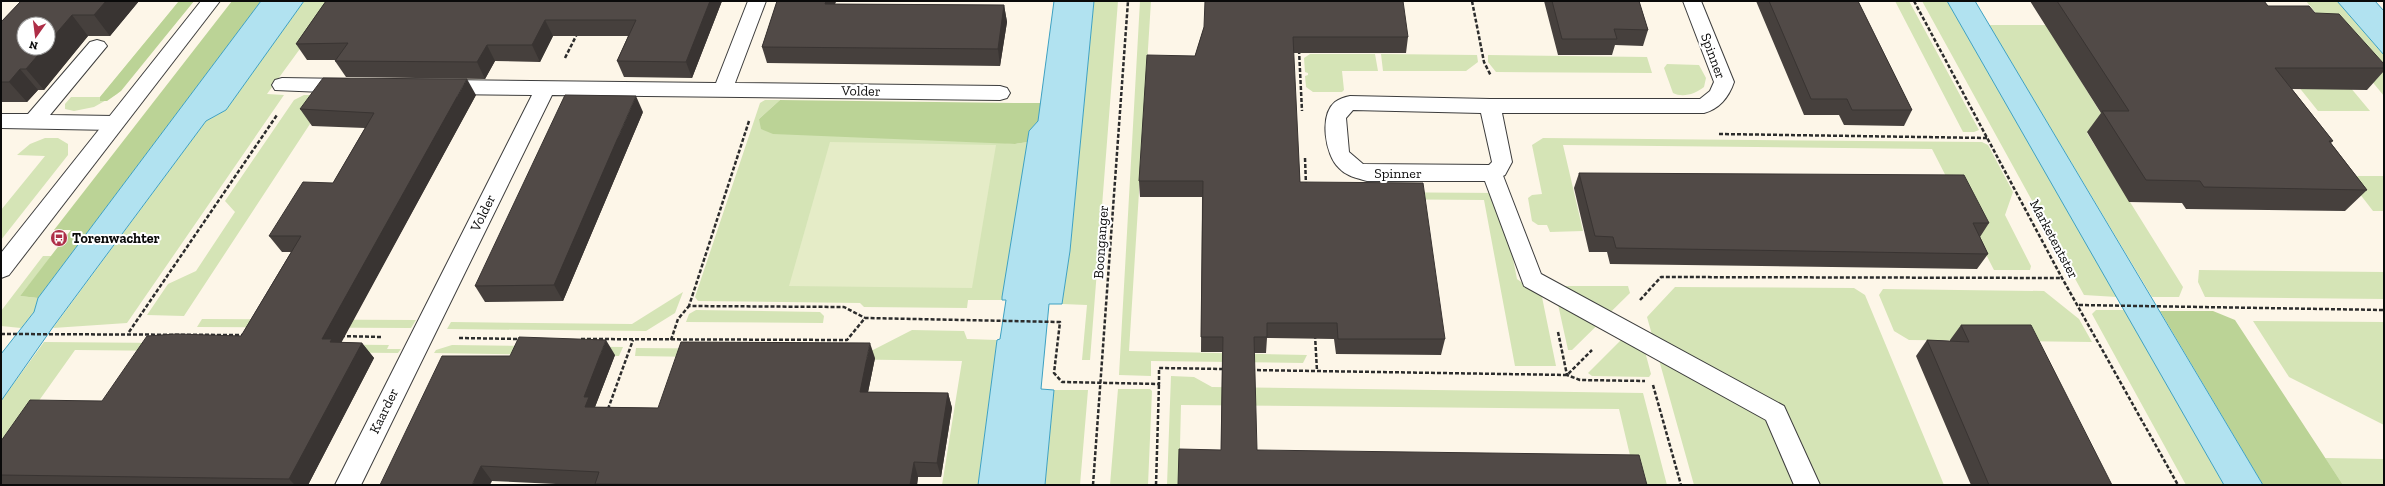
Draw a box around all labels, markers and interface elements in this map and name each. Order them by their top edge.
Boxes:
north arrow [16,16,56,56]
street label: Spinner [1697,31,1729,81]
text: N [27,38,39,53]
street label: Volder [840,82,881,100]
street label: Spinner [1374,165,1422,182]
street label: Volder [466,192,499,235]
street label: Marketentster [2026,197,2082,282]
street label: Boonganger [1090,205,1112,279]
bus stop icon: Torenwachter [49,228,69,248]
place label: Torenwachter [72,230,160,247]
street label: Kaarder [366,385,402,437]

